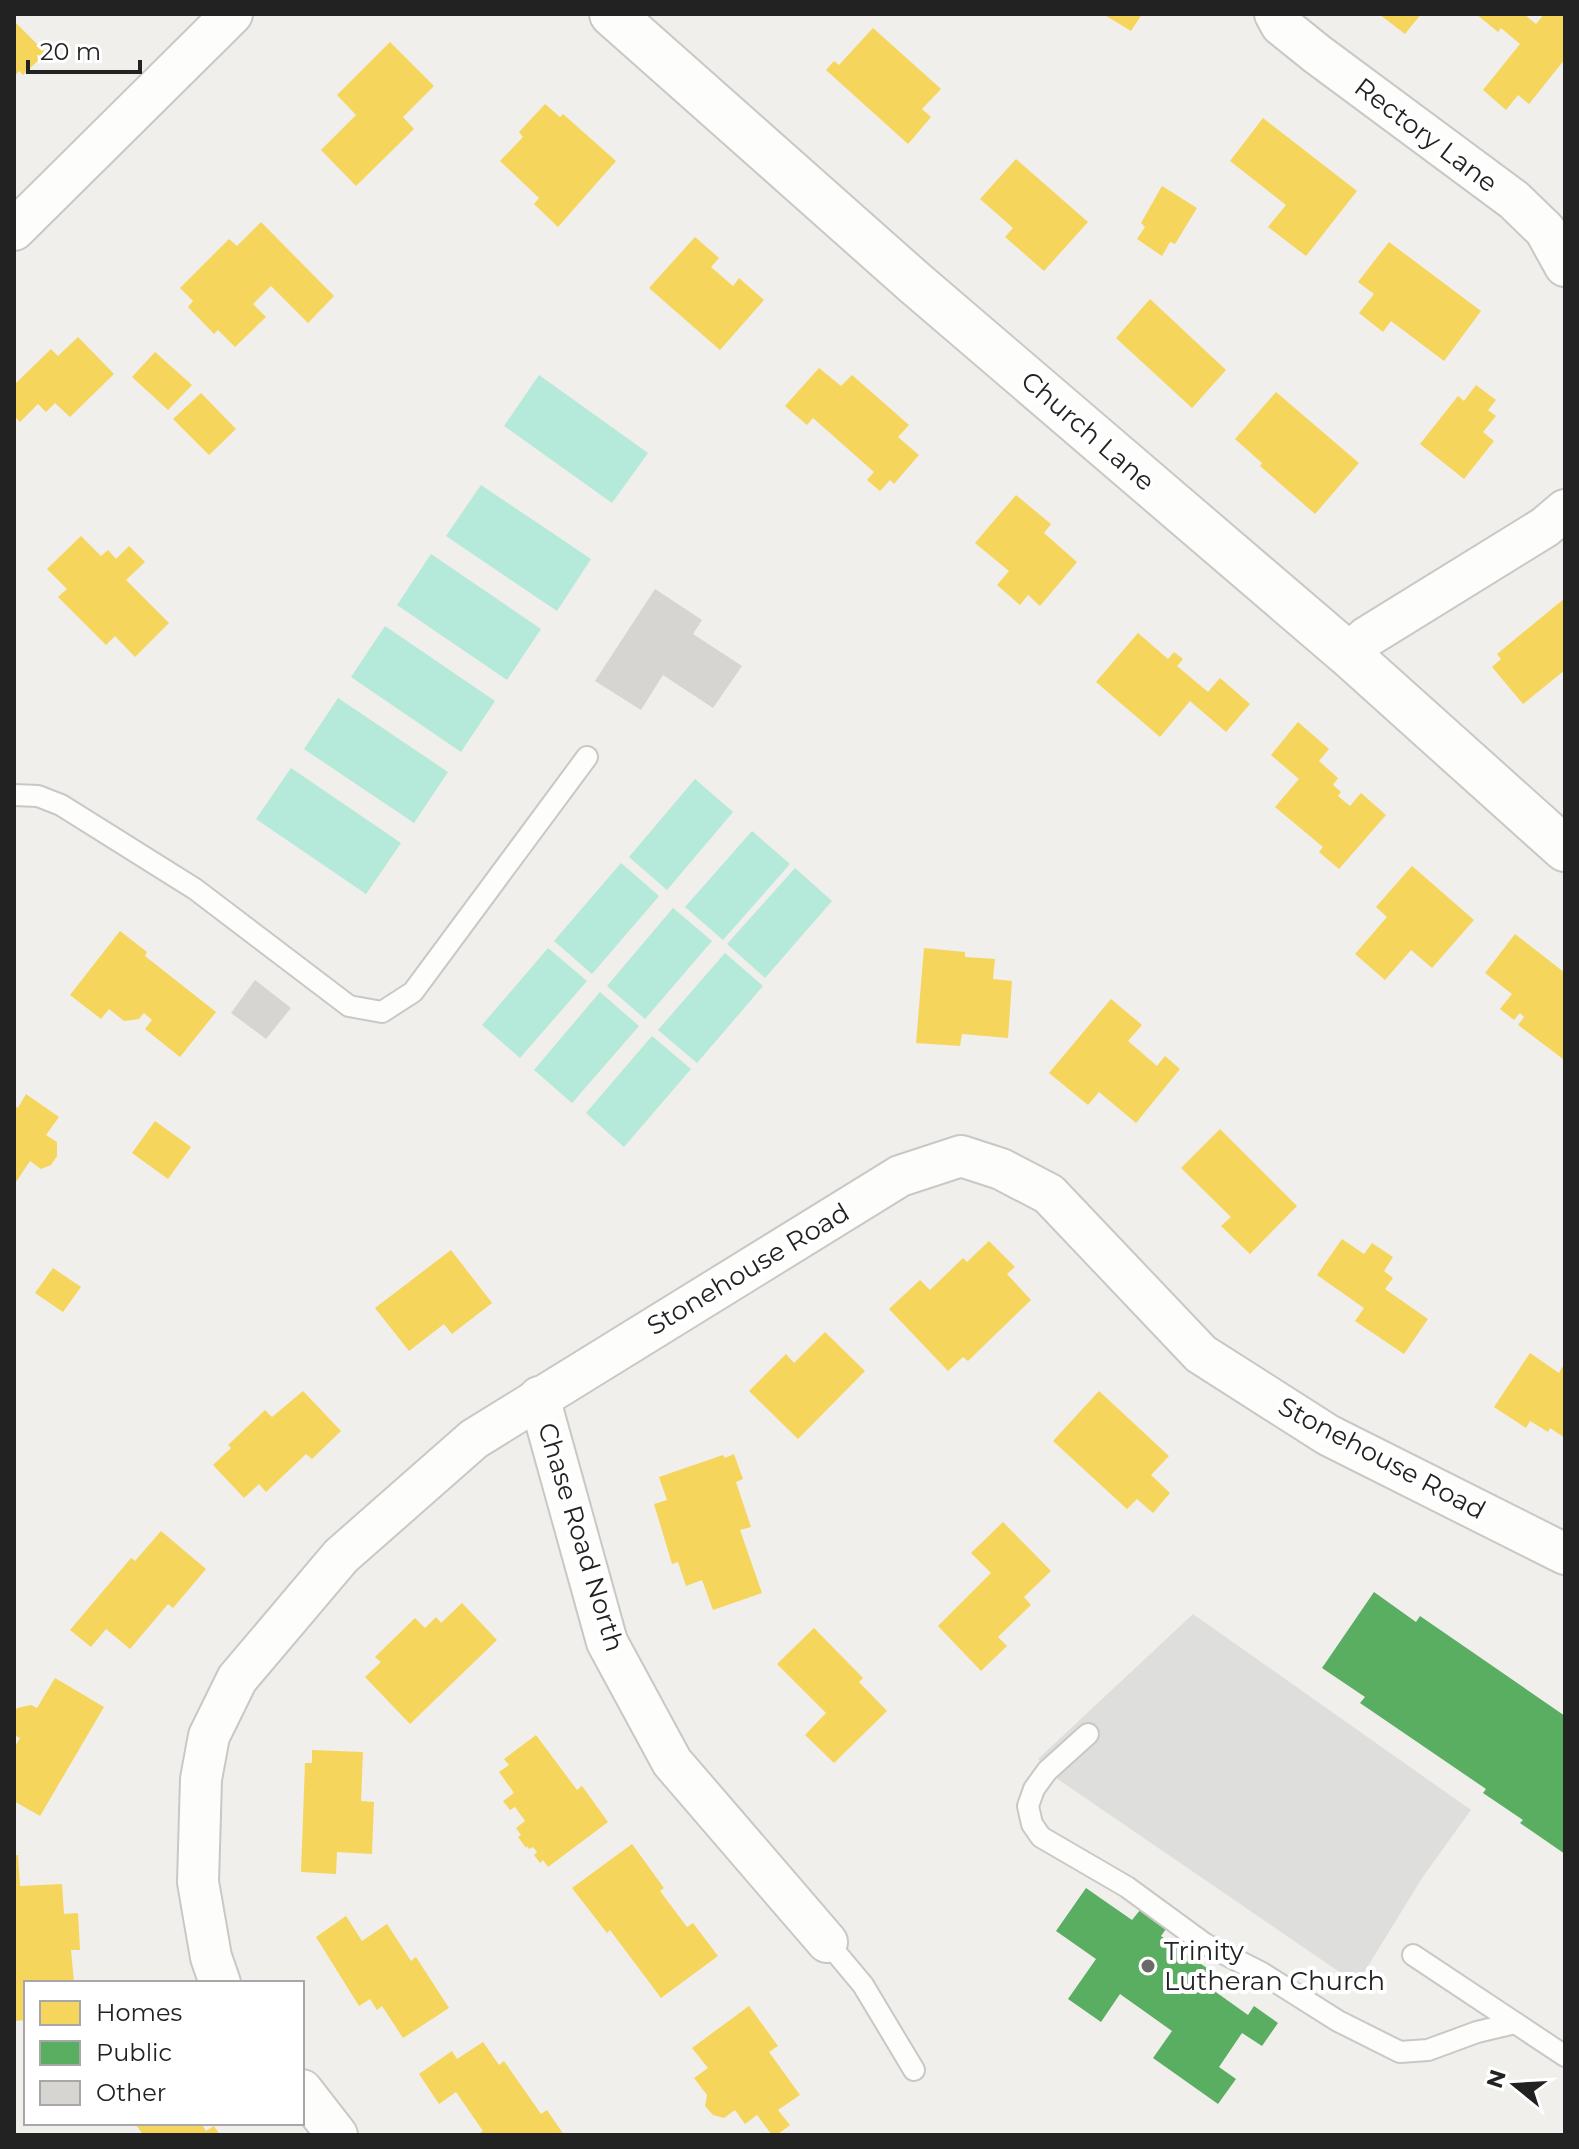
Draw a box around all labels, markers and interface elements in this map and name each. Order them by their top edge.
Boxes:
scale bar [28,24,140,74]
text: 20 m [40,37,101,66]
street label: Rectory Lane [1348,71,1504,199]
street label: Church Lane [1015,364,1161,498]
street label: Stonehouse Road [641,1196,855,1342]
street label: Stonehouse Road [1273,1390,1491,1526]
street label: Chase Road North [531,1419,631,1655]
place label: Trinity Lutheran Church [1164,1935,1385,1997]
marker: Trinity Lutheran Church [1139,1957,1157,1975]
legend [24,1981,304,2125]
text: Homes [96,1998,182,2027]
text: Public [96,2038,172,2067]
north arrow [1475,2045,1555,2125]
text: N [1481,2066,1512,2092]
text: Other [96,2078,166,2107]

